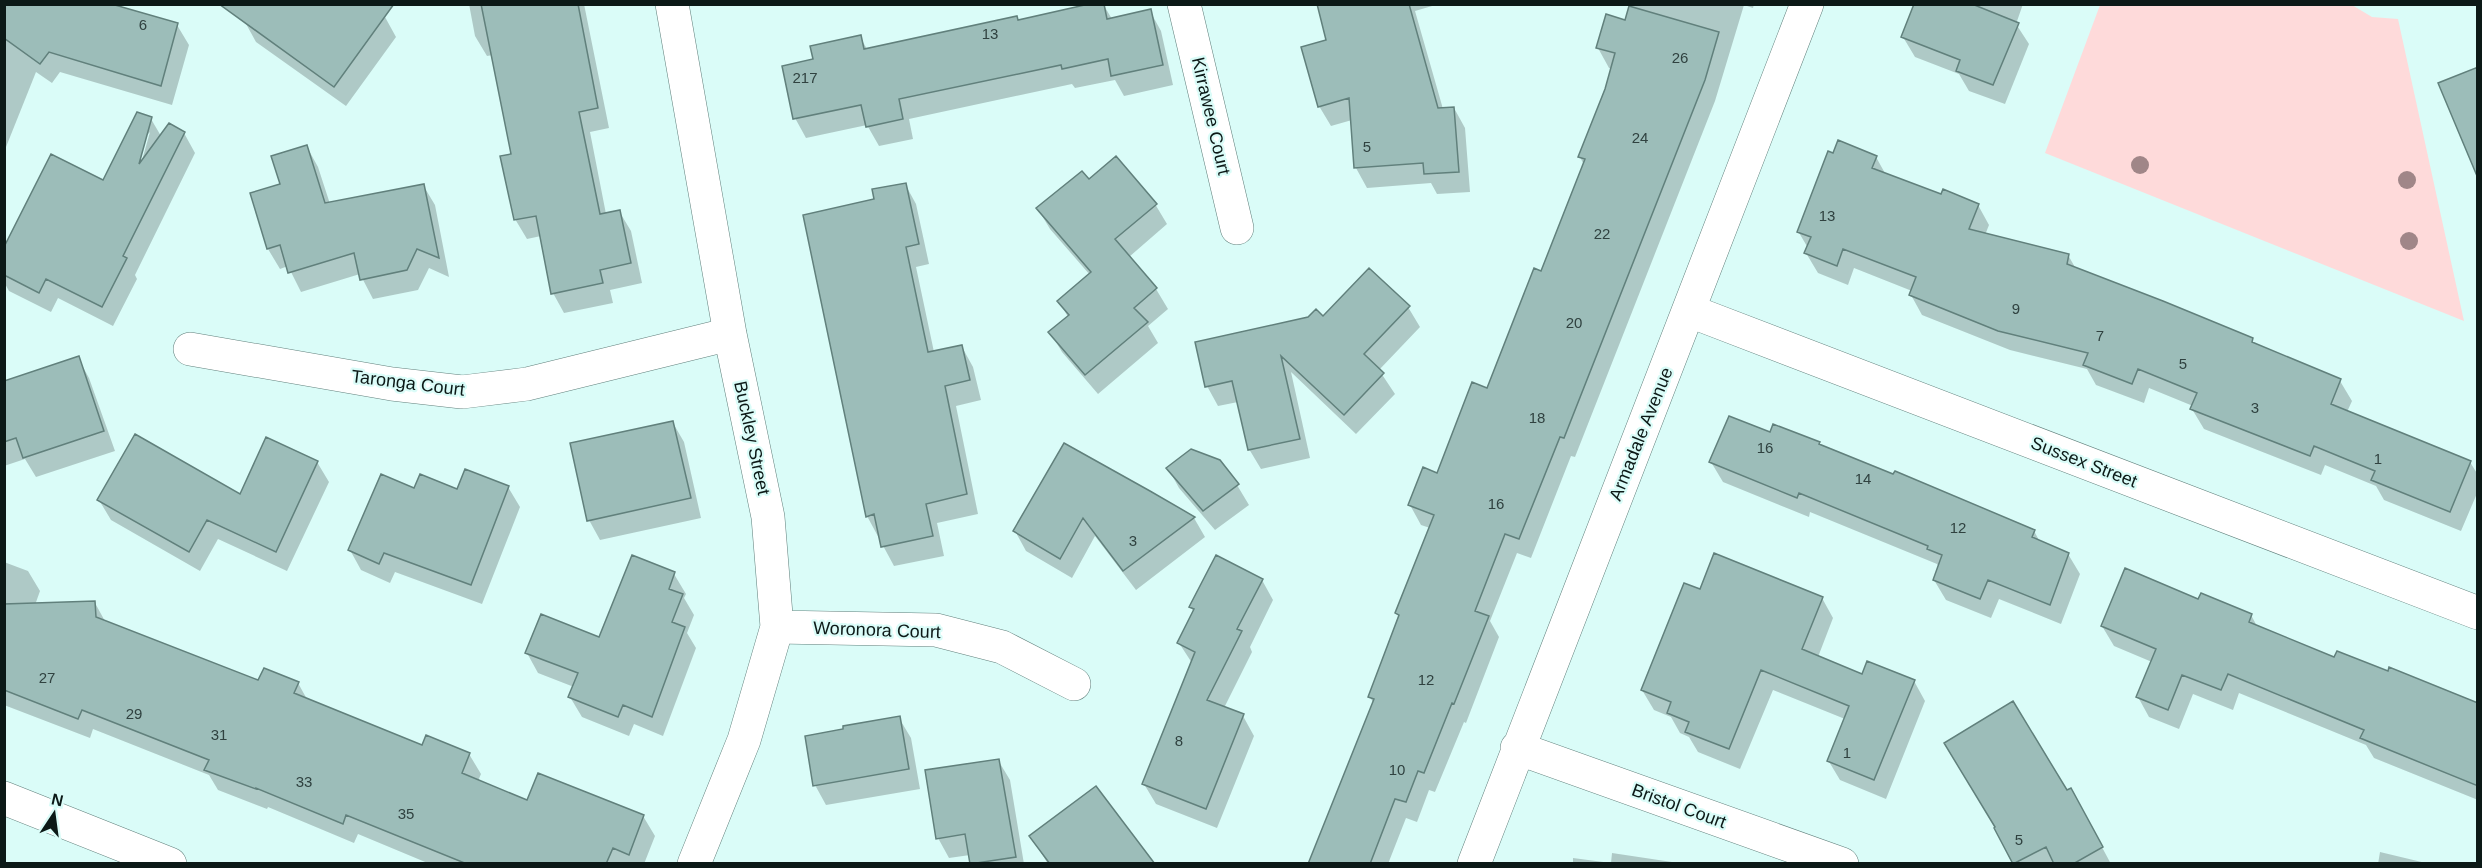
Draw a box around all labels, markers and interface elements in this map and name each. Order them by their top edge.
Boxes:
house number: 6 [139,16,147,33]
house number: 13 [982,25,998,42]
house number: 26 [1672,49,1688,66]
street label: Kirrawee Court [1188,55,1234,177]
house number: 217 [792,69,818,86]
house number: 24 [1632,129,1648,146]
house number: 5 [1363,138,1371,155]
house number: 13 [1819,207,1835,224]
house number: 22 [1594,225,1610,242]
house number: 9 [2012,300,2020,317]
house number: 20 [1566,314,1582,331]
house number: 7 [2096,327,2104,344]
house number: 5 [2179,355,2187,372]
street label: Armadale Avenue [1605,365,1677,503]
street label: Taronga Court [350,366,466,400]
street label: Buckley Street [730,379,774,497]
house number: 3 [2251,399,2259,416]
house number: 18 [1529,409,1545,426]
street label: Sussex Street [2028,433,2140,491]
house number: 16 [1757,439,1773,456]
house number: 1 [2374,450,2382,467]
house number: 14 [1855,470,1871,487]
house number: 16 [1488,495,1504,512]
house number: 12 [1950,519,1966,536]
house number: 3 [1129,532,1137,549]
street label: Woronora Court [813,618,941,642]
house number: 27 [39,669,55,686]
house number: 12 [1418,671,1434,688]
house number: 29 [126,705,142,722]
house number: 31 [211,726,227,743]
house number: 8 [1175,732,1183,749]
house number: 1 [1843,744,1851,761]
house number: 10 [1389,761,1405,778]
house number: 33 [296,773,312,790]
street label: Bristol Court [1629,780,1729,832]
north arrow [24,784,84,844]
text: N [50,790,65,809]
house number: 35 [398,805,414,822]
house number: 5 [2015,831,2023,848]

